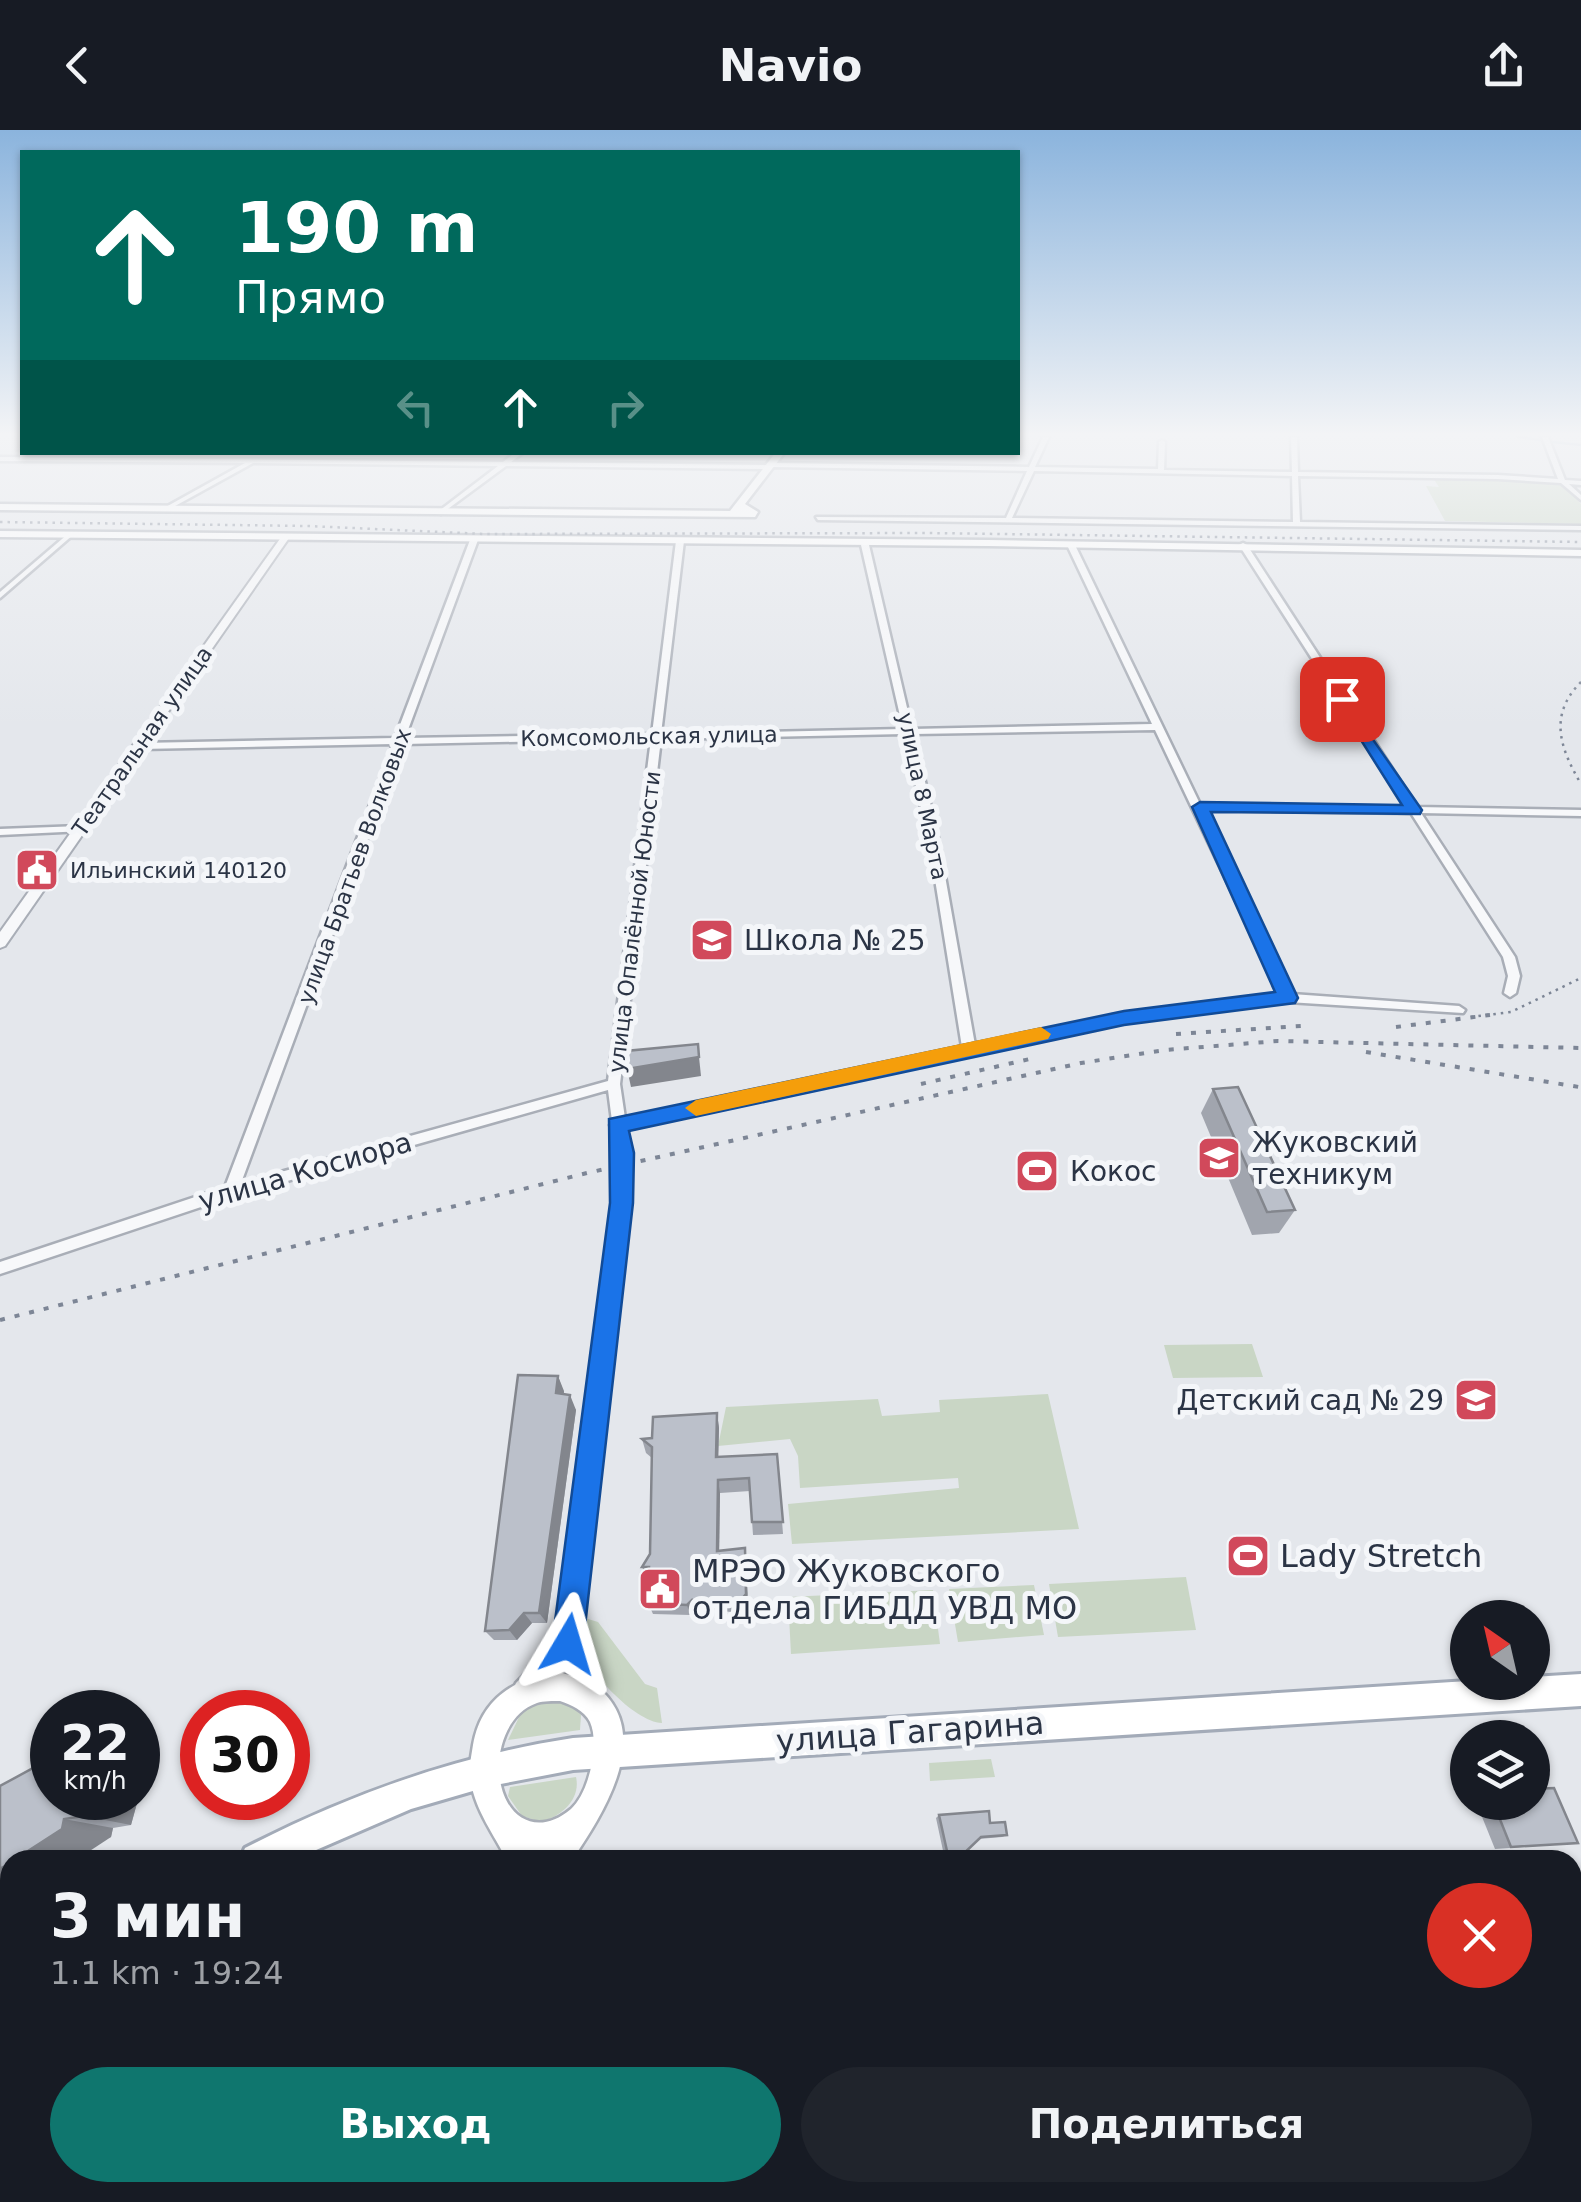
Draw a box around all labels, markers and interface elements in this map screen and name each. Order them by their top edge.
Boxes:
icon: back [50,38,105,93]
icon: share [1476,38,1531,93]
text: Navio [719,39,862,92]
text: 190 m [235,187,478,269]
icon: ahead [70,190,200,320]
text: Прямо [235,271,386,324]
icon: left [388,380,443,435]
icon: ahead [493,380,548,435]
icon: right [598,380,653,435]
street label: Театральная улица [67,642,217,842]
pin [1300,657,1385,742]
icon: arrive [1315,672,1370,727]
street label: улица 8 Марта [893,710,952,882]
street label: Комсомольская улица [520,722,778,751]
street label: улица Братьев Волковых [293,725,416,1007]
street label: улица Опалённой Юности [604,770,665,1074]
public building icon: Ильинский 140120 [14,847,60,893]
place label: Ильинский 140120 [70,858,287,883]
school or university icon: Школа № 25 [689,917,735,963]
place label: Школа № 25 [744,924,926,957]
street label: улица Косиора [195,1125,416,1218]
place label: Жуковский техникум [1252,1126,1418,1191]
school or university icon: Жуковский техникум [1196,1135,1242,1181]
sports icon: Кокос [1014,1148,1060,1194]
place label: Кокос [1070,1155,1156,1188]
school or university icon: Детский сад № 29 [1453,1377,1499,1423]
place label: Детский сад № 29 [1177,1384,1444,1417]
sports icon: Lady Stretch [1225,1533,1271,1579]
place label: Lady Stretch [1280,1537,1482,1575]
place label: МРЭО Жуковского отдела ГИБДД УВД МО [692,1552,1077,1627]
public building icon: МРЭО Жуковского отдела ГИБДД УВД МО [637,1566,683,1612]
position arrow [516,1592,620,1696]
north arrow [1450,1600,1550,1700]
map controls [1450,1600,1550,1820]
speed limit sign: 30 [180,1690,310,1820]
street label: улица Гагарина [775,1704,1045,1760]
text: 22 [60,1714,130,1772]
button: layers [1450,1720,1550,1820]
text: km/h [63,1766,127,1795]
text: 3 мин [50,1881,245,1951]
button: close [1427,1883,1532,1988]
text: 1.1 km · 19:24 [50,1954,284,1992]
button: Выход [50,2067,781,2182]
button: Поделиться [801,2067,1532,2182]

